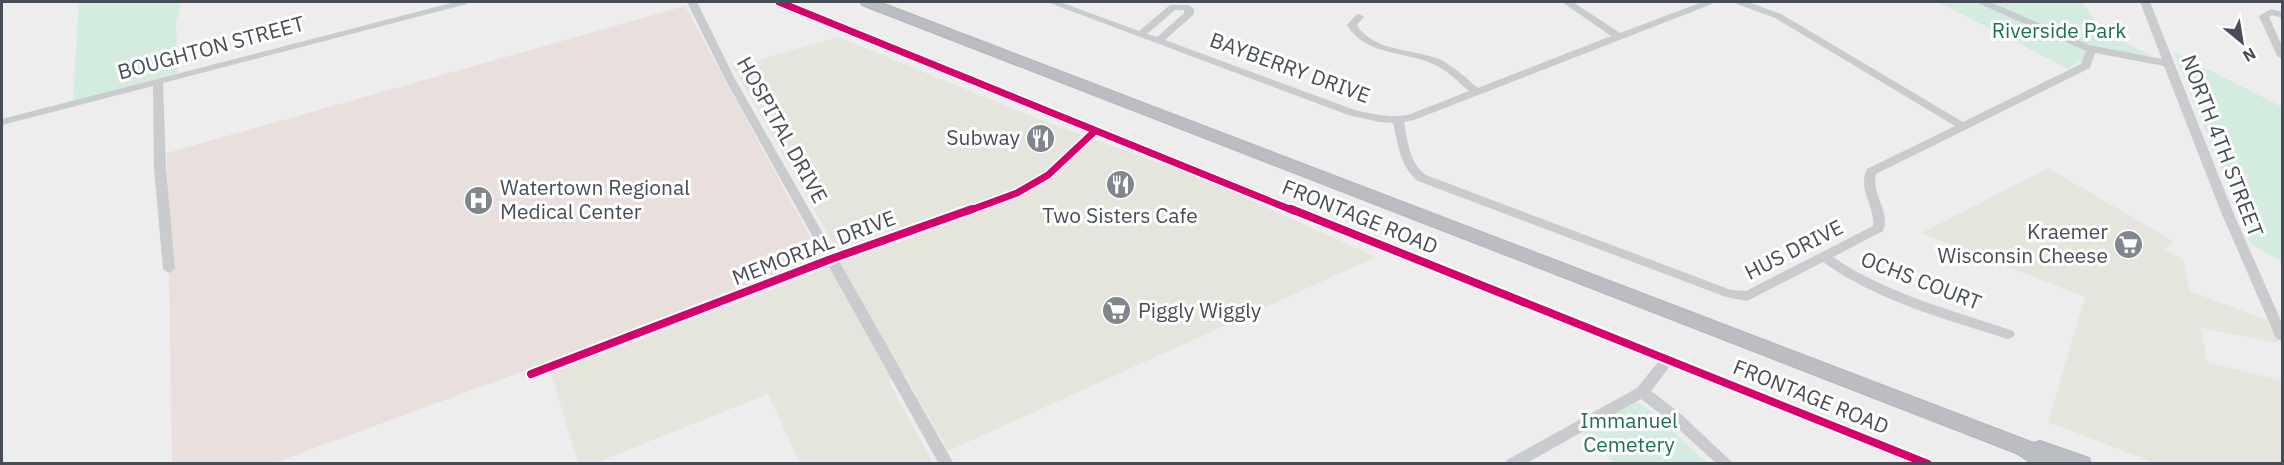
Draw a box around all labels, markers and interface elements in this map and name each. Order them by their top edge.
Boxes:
street label: BOUGHTON STREET [114,9,307,85]
north arrow [2212,12,2272,72]
park label: Riverside Park [1992,16,2126,44]
street label: BAYBERRY DRIVE [1206,25,1374,109]
street label: HOSPITAL DRIVE [731,51,835,208]
street label: NORTH 4TH STREET [2176,52,2268,240]
restaurant icon: Subway [1025,122,1057,154]
place label: Subway [946,123,1021,151]
restaurant icon: Two Sisters Cafe [1104,169,1136,201]
street label: FRONTAGE ROAD [1278,172,1442,260]
place label: Watertown Regional Medical Center [500,173,690,225]
hospital icon: Watertown Regional Medical Center [463,184,495,216]
place label: Two Sisters Cafe [1042,201,1198,229]
street label: MEMORIAL DRIVE [728,203,899,291]
street label: HUS DRIVE [1739,212,1848,286]
place label: Kraemer Wisconsin Cheese [1938,217,2108,269]
supermarket icon: Kraemer Wisconsin Cheese [2113,228,2145,260]
street label: OCHS COURT [1857,244,1986,316]
supermarket icon: Piggly Wiggly [1101,295,1133,327]
place label: Piggly Wiggly [1138,296,1262,324]
street label: FRONTAGE ROAD [1729,352,1893,440]
park label: Immanuel Cemetery [1580,406,1678,458]

